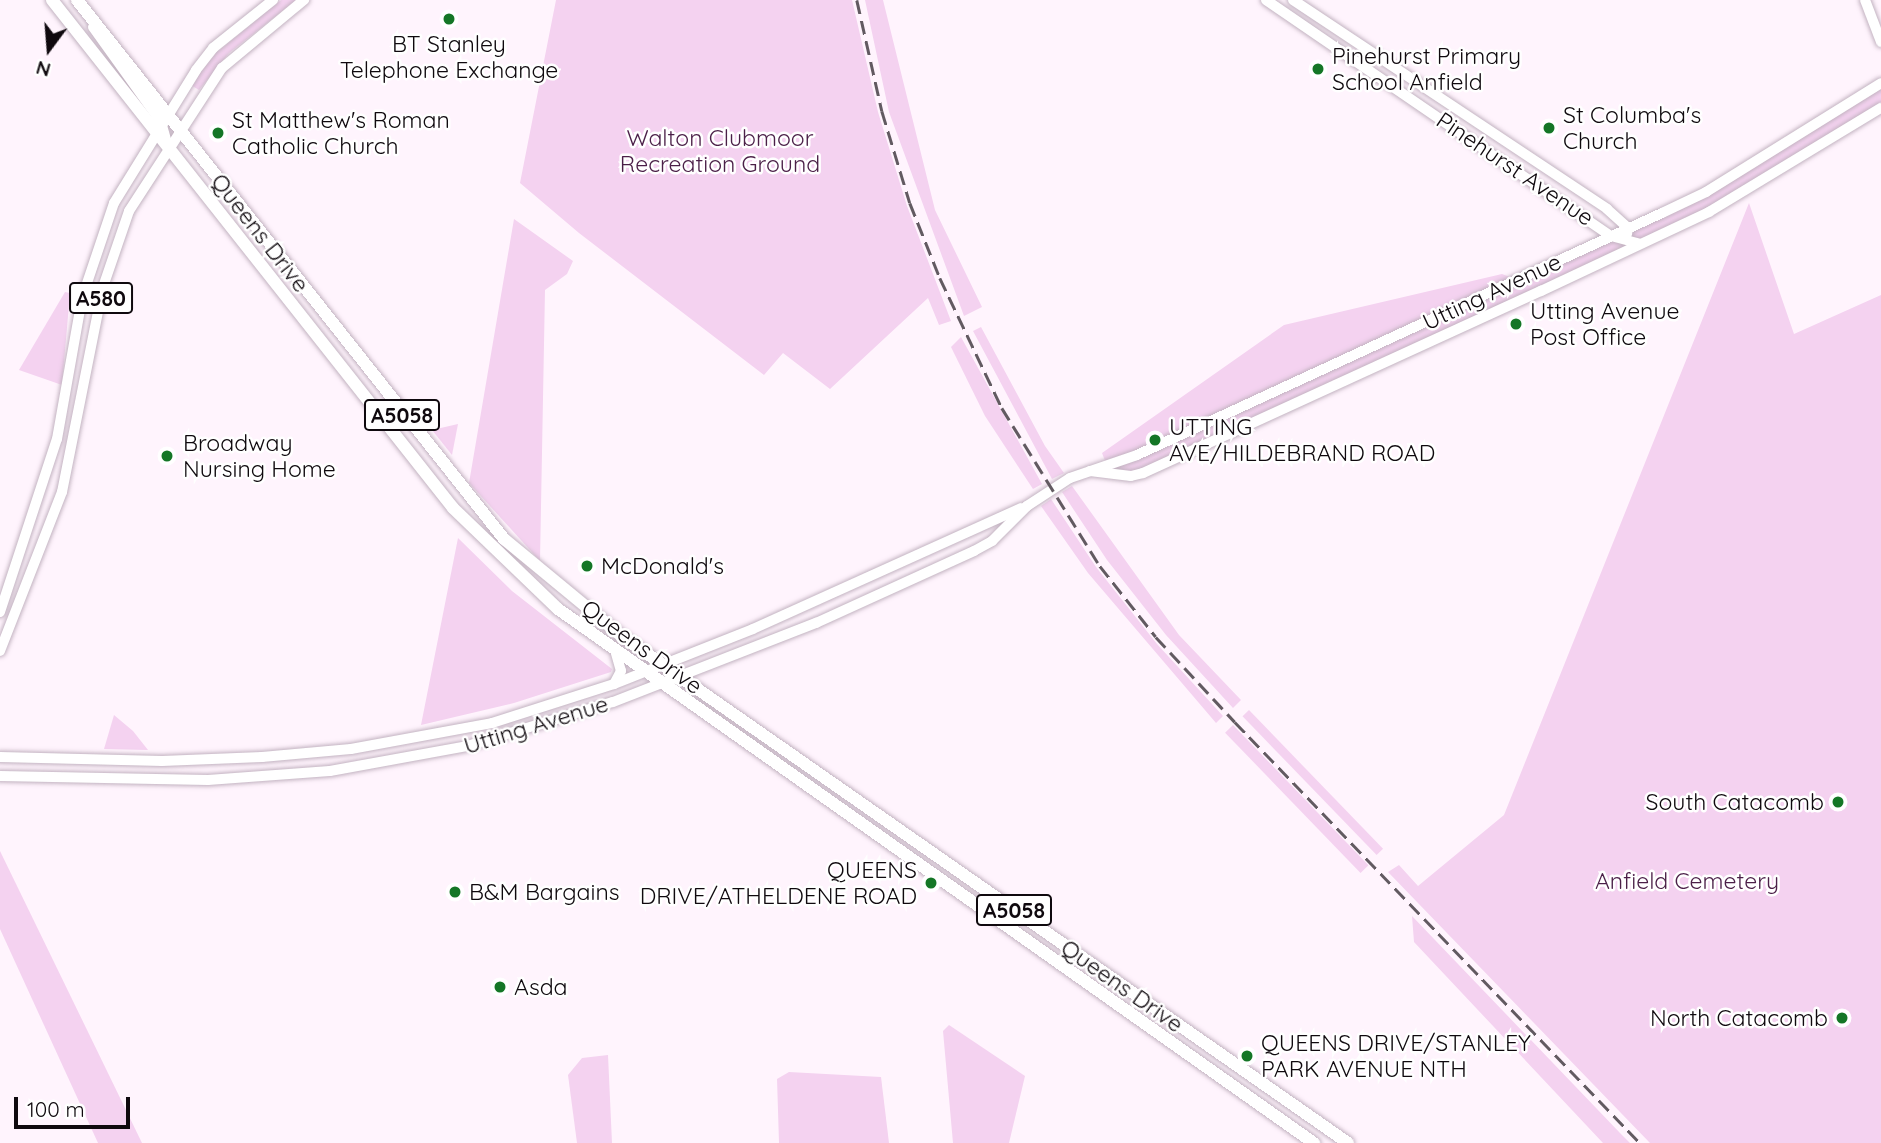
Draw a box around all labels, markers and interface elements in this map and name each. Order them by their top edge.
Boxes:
marker: BT Stanley Telephone Exchange [441,11,457,27]
north arrow [14,14,84,84]
place label: BT Stanley Telephone Exchange [340,30,558,84]
place label: Pinehurst Primary School Anfield [1332,42,1521,96]
text: N [33,56,53,83]
marker: Pinehurst Primary School Anfield [1310,61,1326,77]
place label: St Columba's Church [1563,101,1701,155]
place label: St Matthew's Roman Catholic Church [232,106,450,160]
street label: Pinehurst Avenue [1431,106,1599,232]
marker: St Columba's Church [1541,120,1557,136]
park label: Walton Clubmoor Recreation Ground [620,124,820,178]
marker: St Matthew's Roman Catholic Church [210,125,226,141]
street label: Queens Drive [205,168,315,298]
street label: Utting Avenue [1418,248,1566,336]
road number: A580 [68,280,134,316]
place label: Utting Avenue Post Office [1530,297,1679,351]
marker: Utting Avenue Post Office [1508,316,1524,332]
road number: A5058 [364,398,440,432]
place label: UTTING AVE/HILDEBRAND ROAD [1169,413,1435,467]
place label: Broadway Nursing Home [183,429,336,483]
marker: UTTING AVE/HILDEBRAND ROAD [1147,432,1163,448]
marker: Broadway Nursing Home [157,446,177,466]
place label: McDonald's [601,552,724,580]
marker: McDonald's [579,558,595,574]
street label: Queens Drive [576,594,708,700]
street label: Utting Avenue [460,690,612,760]
place label: South Catacomb [1646,788,1824,816]
marker: South Catacomb [1830,794,1846,810]
place label: QUEENS DRIVE/ATHELDENE ROAD [640,856,917,910]
park label: Anfield Cemetery [1595,867,1779,895]
marker: QUEENS DRIVE/ATHELDENE ROAD [923,875,939,891]
place label: B&M Bargains [469,878,619,906]
marker: B&M Bargains [447,884,463,900]
road number: A5058 [976,892,1052,928]
street label: Queens Drive [1056,934,1188,1038]
place label: Asda [514,973,568,1001]
marker: Asda [492,979,508,995]
place label: North Catacomb [1650,1004,1828,1032]
marker: North Catacomb [1834,1010,1850,1026]
place label: QUEENS DRIVE/STANLEY PARK AVENUE NTH [1261,1029,1531,1083]
marker: QUEENS DRIVE/STANLEY PARK AVENUE NTH [1239,1048,1255,1064]
scale bar [18,1084,133,1128]
text: 100 m [27,1096,85,1122]

